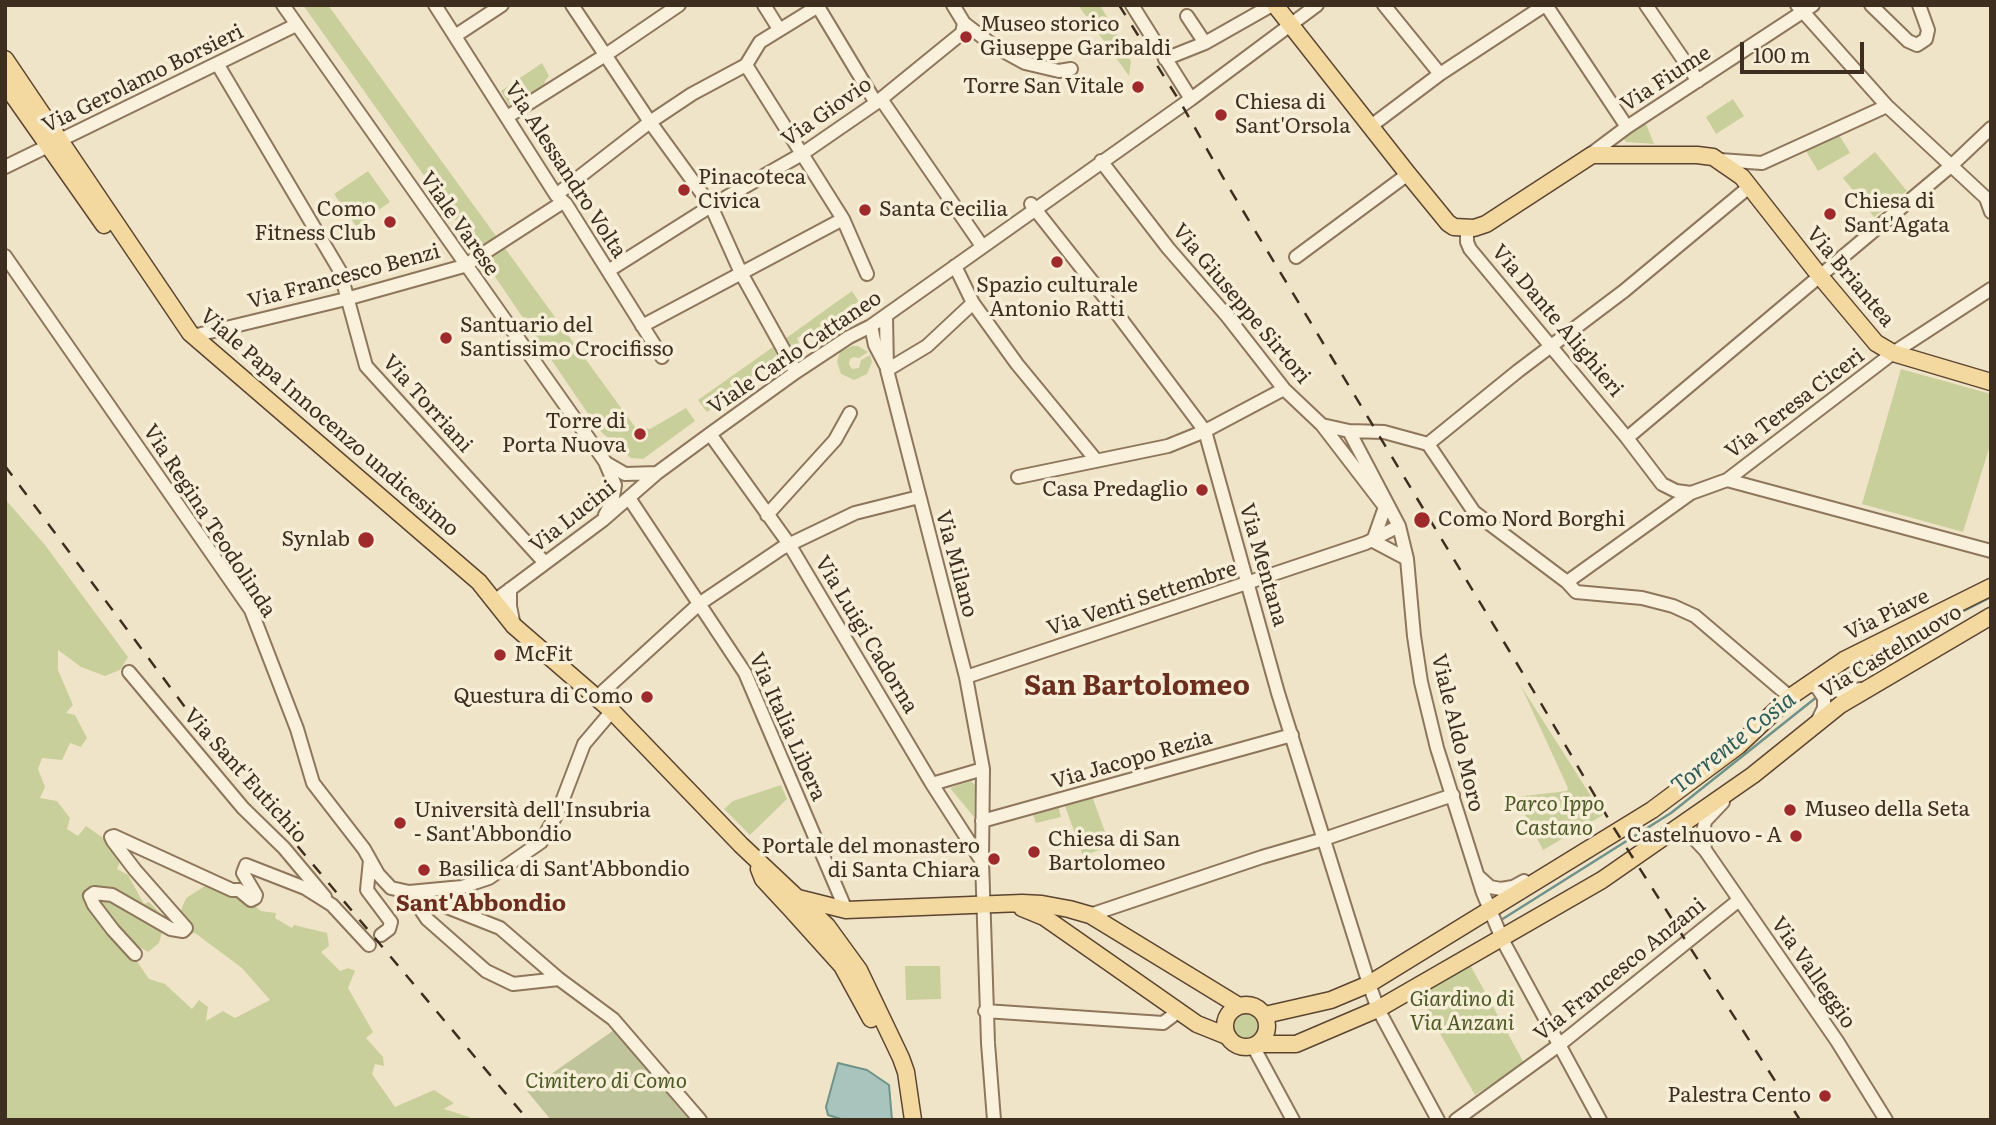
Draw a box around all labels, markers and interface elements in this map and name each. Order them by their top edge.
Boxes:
place label: Museo storico Giuseppe Garibaldi [980,12,1171,62]
street label: Via Gerolamo Borsieri [38,19,248,139]
scale bar [1744,28,1868,72]
marker: Museo storico Giuseppe Garibaldi [958,29,974,45]
text: 100 m [1753,38,1810,69]
street label: Via Fiume [1616,41,1716,117]
street label: Via Giovio [777,72,877,152]
place label: Torre San Vitale [963,74,1124,100]
street label: Via Alessandro Volta [499,77,631,263]
marker: Torre San Vitale [1130,79,1146,95]
place label: Chiesa di Sant'Orsola [1235,90,1350,140]
marker: Chiesa di Sant'Orsola [1213,107,1229,123]
place label: Pinacoteca Civica [698,165,806,215]
street label: Viale Varese [414,167,504,281]
marker: Pinacoteca Civica [676,182,692,198]
place label: Chiesa di Sant'Agata [1844,189,1949,239]
place label: Como Fitness Club [254,197,376,247]
place label: Santa Cecilia [879,197,1008,223]
marker: Santa Cecilia [857,202,873,218]
marker: Chiesa di Sant'Agata [1822,206,1838,222]
marker: Como Fitness Club [382,214,398,230]
street label: Via Giuseppe Sirtori [1167,219,1315,389]
street label: Via Briantea [1801,222,1899,332]
street label: Via Francesco Benzi [245,239,443,315]
street label: Via Dante Alighieri [1486,240,1628,402]
marker: Spazio culturale Antonio Ratti [1049,254,1065,270]
place label: Spazio culturale Antonio Ratti [976,273,1138,323]
street label: Viale Carlo Cattaneo [703,286,887,420]
street label: Viale Papa Innocenzo undicesimo [194,304,464,542]
place label: Santuario del Santissimo Crocifisso [460,313,674,363]
marker: Santuario del Santissimo Crocifisso [438,330,454,346]
street label: Via Teresa Ciceri [1721,344,1869,464]
street label: Via Torriani [377,350,477,458]
place label: Torre di Porta Nuova [502,409,626,459]
street label: Via Regina Teodolinda [137,420,281,622]
marker: Torre di Porta Nuova [632,426,648,442]
street label: Via Lucini [525,476,621,558]
place label: Casa Predaglio [1042,477,1188,503]
marker: Casa Predaglio [1194,482,1210,498]
street label: Via Mentana [1233,501,1293,629]
place label: Como Nord Borghi [1438,507,1625,533]
street label: Via Milano [930,508,982,620]
marker: Como Nord Borghi [1412,510,1432,530]
place label: Synlab [281,527,350,553]
marker: Synlab [356,530,376,550]
street label: Via Luigi Cadorna [809,552,923,718]
street label: Via Venti Settembre [1044,556,1240,642]
street label: Via Piave [1841,584,1933,646]
street label: Via Castelnuovo [1815,600,1967,704]
place label: McFit [514,642,573,668]
marker: McFit [492,647,508,663]
street label: Via Italia Libera [743,649,831,805]
street label: Viale Aldo Moro [1425,652,1489,814]
district label: San Bartolomeo [1024,670,1250,704]
place label: Questura di Como [453,684,633,710]
water label: Torrente Cosia [1666,686,1802,800]
marker: Questura di Como [639,689,655,705]
street label: Via Sant'Eutichio [178,703,312,849]
street label: Via Jacopo Rezia [1049,725,1215,795]
park label: Parco Ippo Castano [1503,792,1605,842]
place label: Museo della Seta [1804,797,1970,823]
place label: Università dell'Insubria - Sant'Abbondio [414,798,651,848]
marker: Museo della Seta [1782,802,1798,818]
marker: Università dell'Insubria - Sant'Abbondio [392,815,408,831]
place label: Castelnuovo - A [1627,823,1782,849]
place label: Chiesa di San Bartolomeo [1048,827,1180,877]
marker: Castelnuovo - A [1788,828,1804,844]
place label: Portale del monastero di Santa Chiara [762,834,980,884]
marker: Chiesa di San Bartolomeo [1026,844,1042,860]
marker: Portale del monastero di Santa Chiara [986,851,1002,867]
place label: Basilica di Sant'Abbondio [438,857,690,883]
marker: Basilica di Sant'Abbondio [416,862,432,878]
district label: Sant'Abbondio [396,890,566,918]
street label: Via Francesco Anzani [1529,893,1711,1047]
street label: Via Valleggio [1765,912,1861,1034]
park label: Giardino di Via Anzani [1410,987,1514,1037]
park label: Cimitero di Como [525,1069,687,1095]
place label: Palestra Cento [1668,1083,1811,1109]
marker: Palestra Cento [1817,1088,1833,1104]

